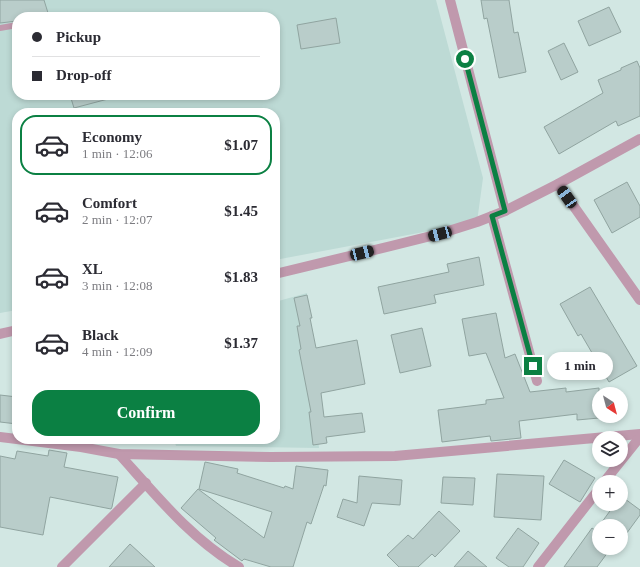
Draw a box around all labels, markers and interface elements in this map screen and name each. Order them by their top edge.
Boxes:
text: Pickup [56,29,101,45]
route start [456,50,474,68]
text: Drop-off [56,67,112,83]
icon: car [34,127,70,163]
text: Economy [82,129,142,145]
text: $1.07 [224,137,258,153]
text: 1 min · 12:06 [82,146,152,161]
car [555,184,579,210]
icon: car [34,193,70,229]
text: Comfort [82,195,137,211]
text: $1.45 [224,203,258,219]
text: 2 min · 12:07 [82,212,152,227]
car [427,225,453,243]
car [349,244,375,262]
icon: car [34,259,70,295]
text: XL [82,261,103,277]
text: $1.83 [224,269,258,285]
text: 3 min · 12:08 [82,278,152,293]
icon: car [34,325,70,361]
text: Black [82,327,119,343]
text: $1.37 [224,335,258,351]
text: 4 min · 12:09 [82,344,152,359]
callout: 1 min [547,352,613,380]
route end [524,357,542,375]
text: 1 min [564,358,596,373]
north arrow [592,387,628,423]
map controls [592,387,628,555]
button: Confirm [32,390,260,436]
button: layers [592,431,628,467]
button: + [592,475,628,511]
button: − [592,519,628,555]

